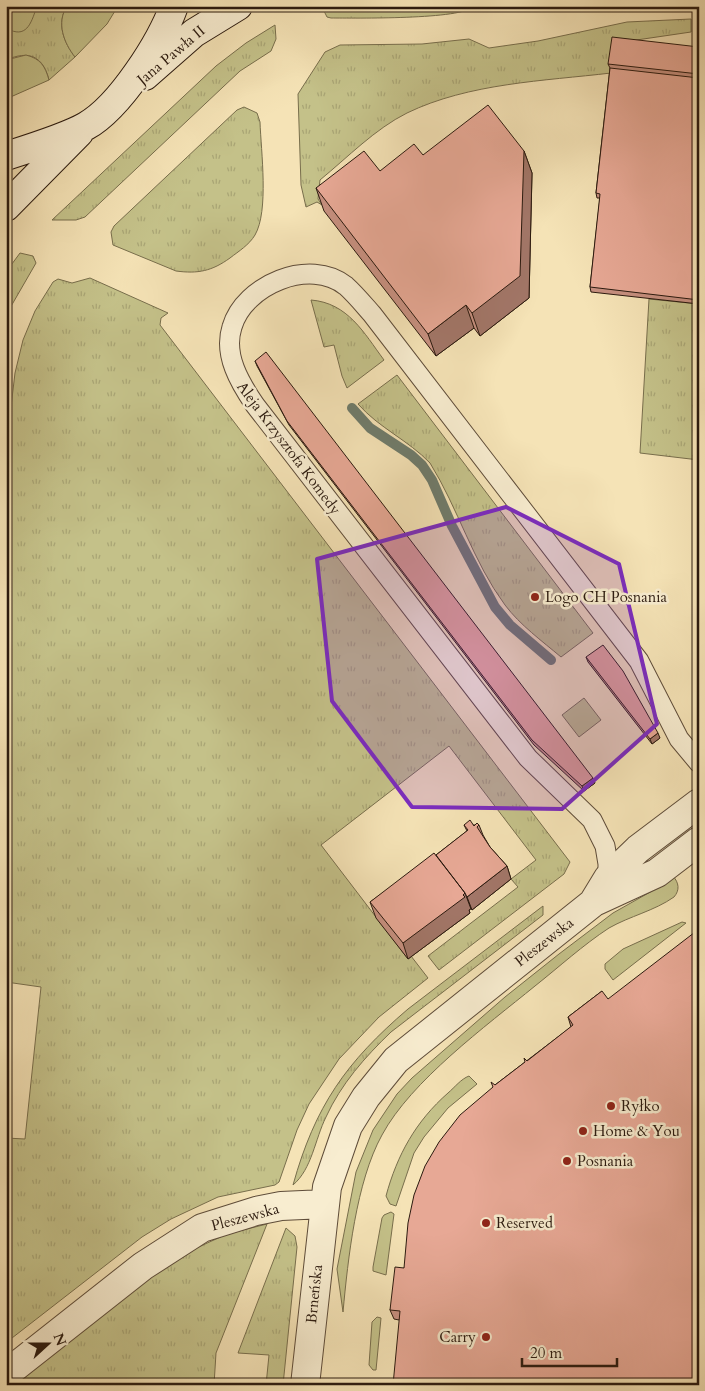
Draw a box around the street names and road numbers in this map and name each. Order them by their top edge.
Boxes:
street label: Jana Pawła II [131,21,209,91]
street label: Aleja Krzysztofa Komedy [232,377,346,519]
street label: Pleszewska [510,912,578,971]
street label: Pleszewska [209,1198,282,1236]
street label: Brneńska [301,1263,327,1324]

